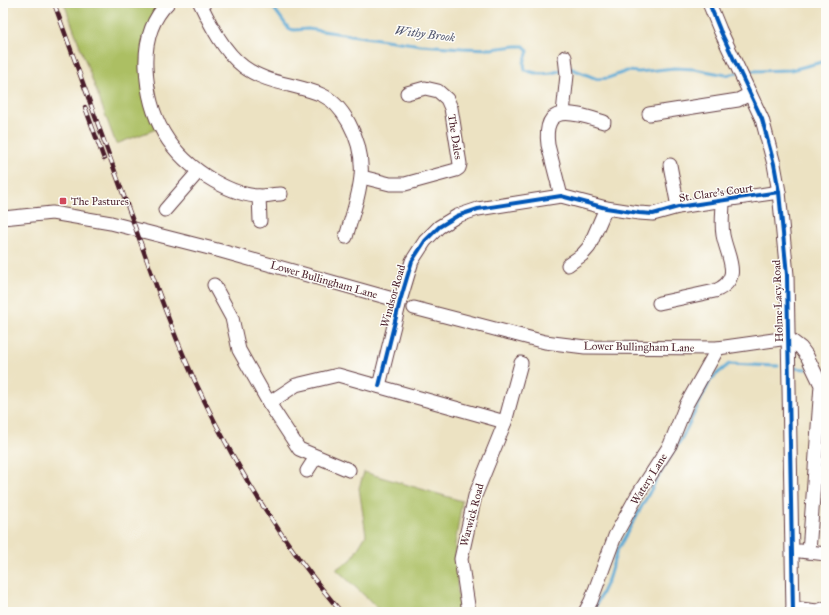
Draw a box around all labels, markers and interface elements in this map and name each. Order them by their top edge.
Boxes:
water label: Withy Brook [394,23,457,45]
street label: The Dales [445,114,465,160]
street label: St. Clare's Court [678,181,754,205]
place label: The Pastures [71,195,129,208]
marker: The Pastures [58,196,68,206]
street label: Lower Bullingham Lane [269,258,379,302]
street label: Holme Lacy Road [770,259,786,342]
street label: Windsor Road [378,263,408,329]
street label: Lower Bullingham Lane [584,340,695,354]
street label: Watery Lane [628,451,670,507]
street label: Warwick Road [457,482,487,548]

